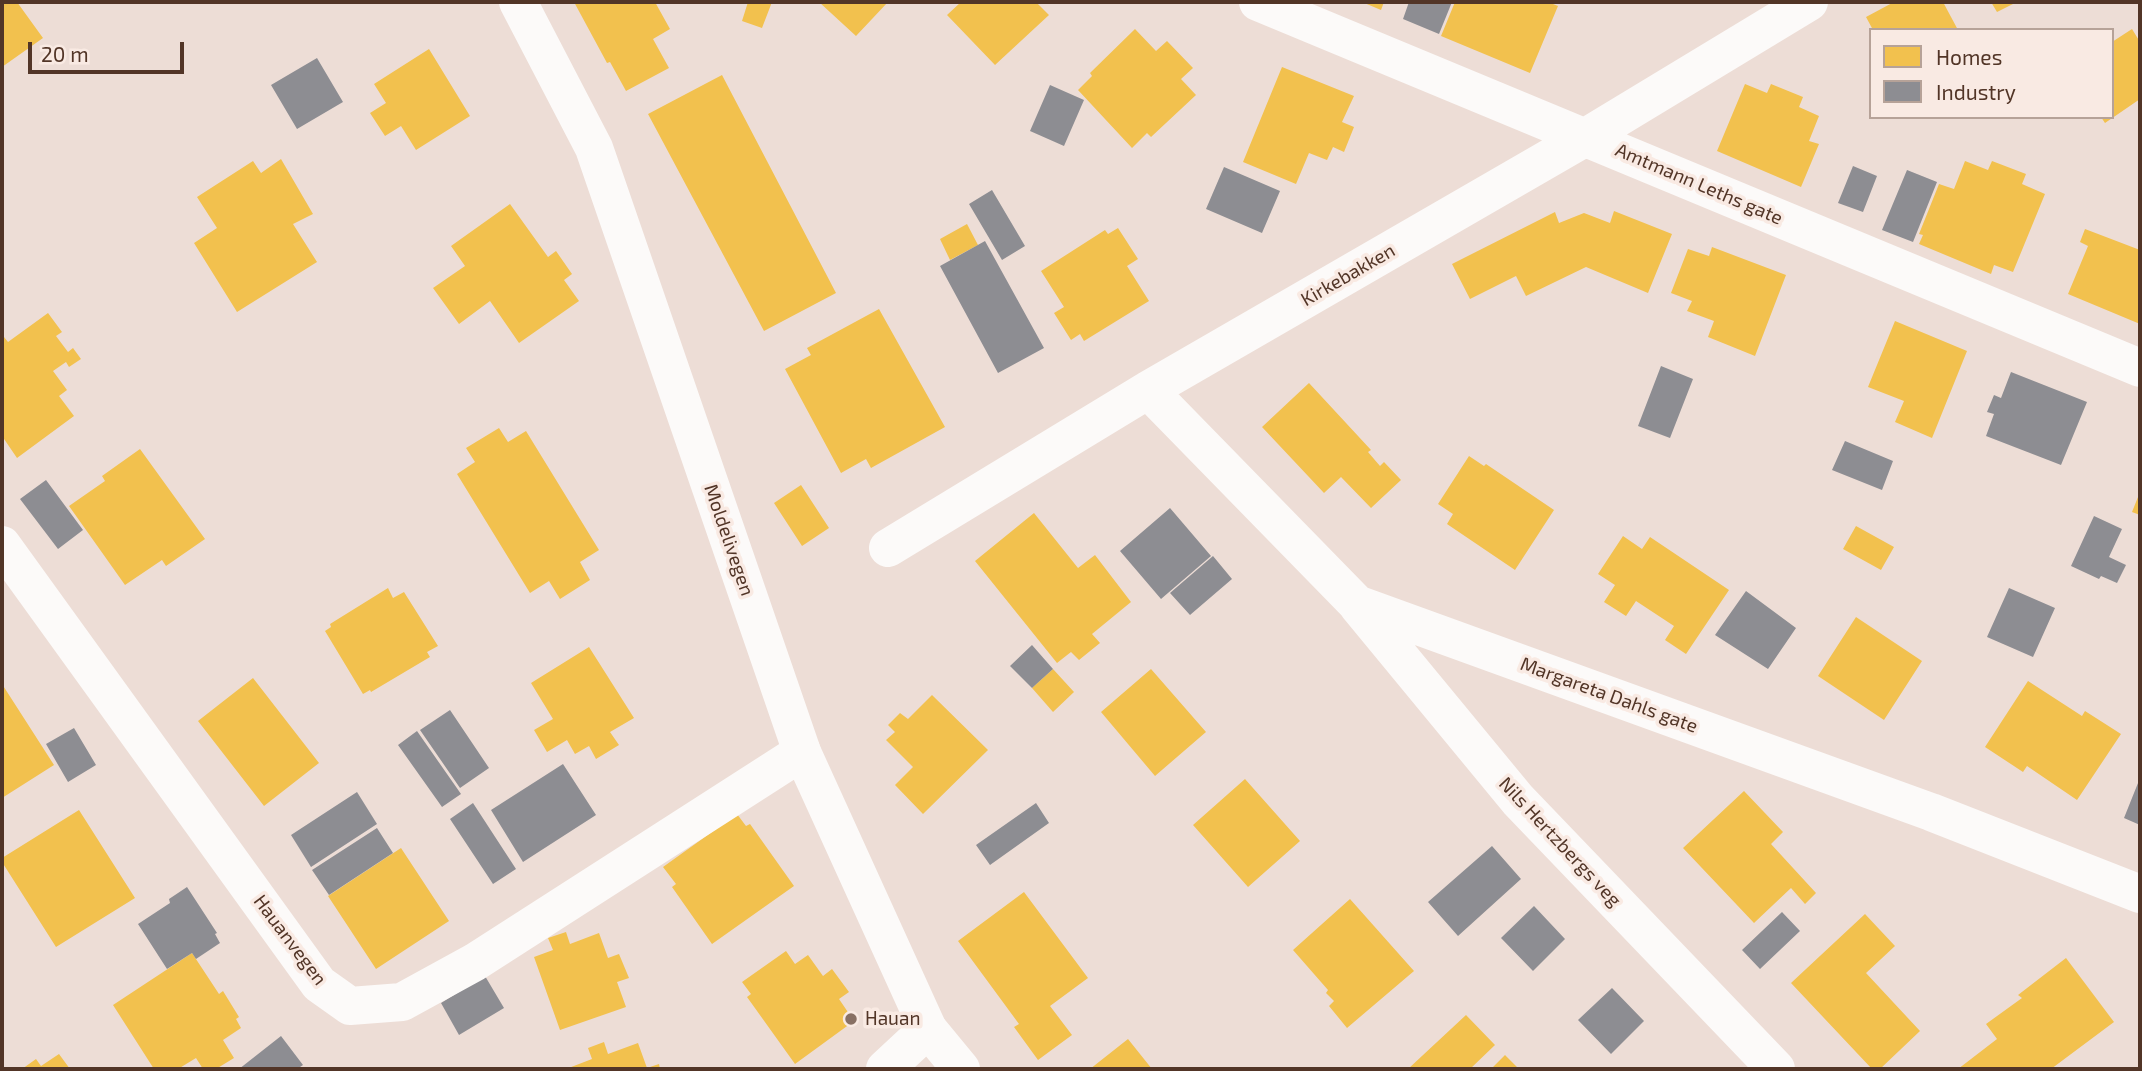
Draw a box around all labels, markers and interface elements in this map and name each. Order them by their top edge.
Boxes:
scale bar [32,28,187,72]
legend [1869,28,2114,119]
text: 20 m [41,41,89,66]
text: Homes [1936,44,2002,69]
text: Industry [1936,79,2016,104]
street label: Amtmann Leths gate [1612,138,1786,230]
street label: Kirkebakken [1297,239,1399,311]
street label: Moldelivegen [699,481,759,599]
street label: Margareta Dahls gate [1517,652,1701,738]
street label: Nils Hertzbergs veg [1494,772,1626,912]
street label: Hauanvegen [249,890,331,990]
place label: Hauan [865,1008,920,1030]
marker: Hauan [843,1011,859,1027]

